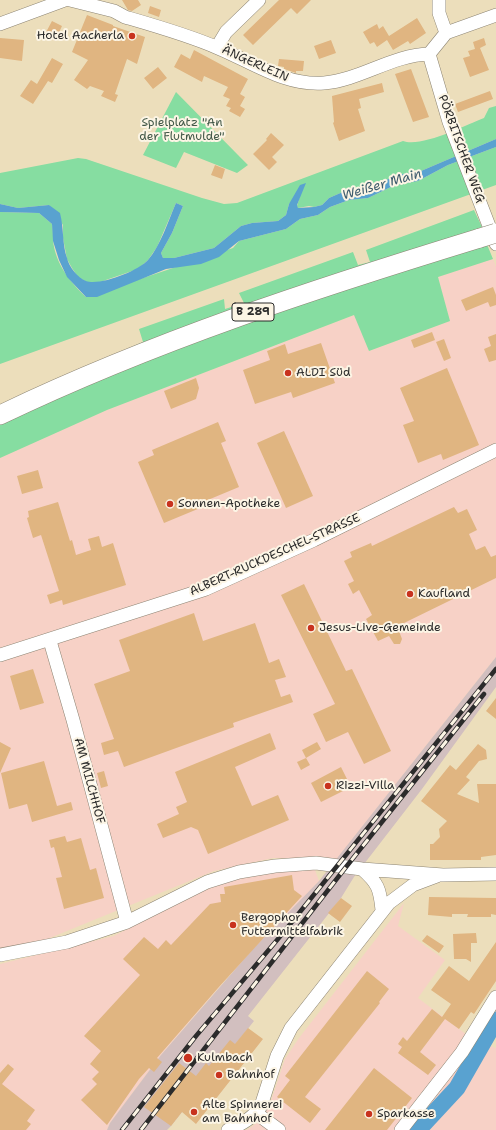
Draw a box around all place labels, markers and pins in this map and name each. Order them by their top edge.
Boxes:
place label: Hotel Aacherla [37,29,124,43]
marker: Hotel Aacherla [127,31,137,41]
place label: ALDI Süd [296,366,351,380]
marker: ALDI Süd [283,368,293,378]
place label: Sonnen-Apotheke [178,497,280,511]
marker: Sonnen-Apotheke [165,499,175,509]
place label: Kaufland [418,587,470,601]
marker: Kaufland [405,589,415,599]
place label: Jesus-Live-Gemeinde [319,621,441,635]
marker: Jesus-Live-Gemeinde [306,623,316,633]
place label: Rizzi-Villa [336,779,395,793]
marker: Rizzi-Villa [323,781,333,791]
place label: Bergophor Futtermittelfabrik [241,911,343,939]
marker: Bergophor Futtermittelfabrik [228,920,238,930]
place label: Kulmbach [197,1051,253,1065]
marker: Kulmbach [182,1052,194,1064]
place label: Bahnhof [227,1068,275,1082]
marker: Bahnhof [214,1070,224,1080]
place label: Alte Spinnerei am Bahnhof [202,1098,282,1126]
marker: Alte Spinnerei am Bahnhof [189,1107,199,1117]
place label: Sparkasse [377,1107,435,1121]
marker: Sparkasse [364,1109,374,1119]

